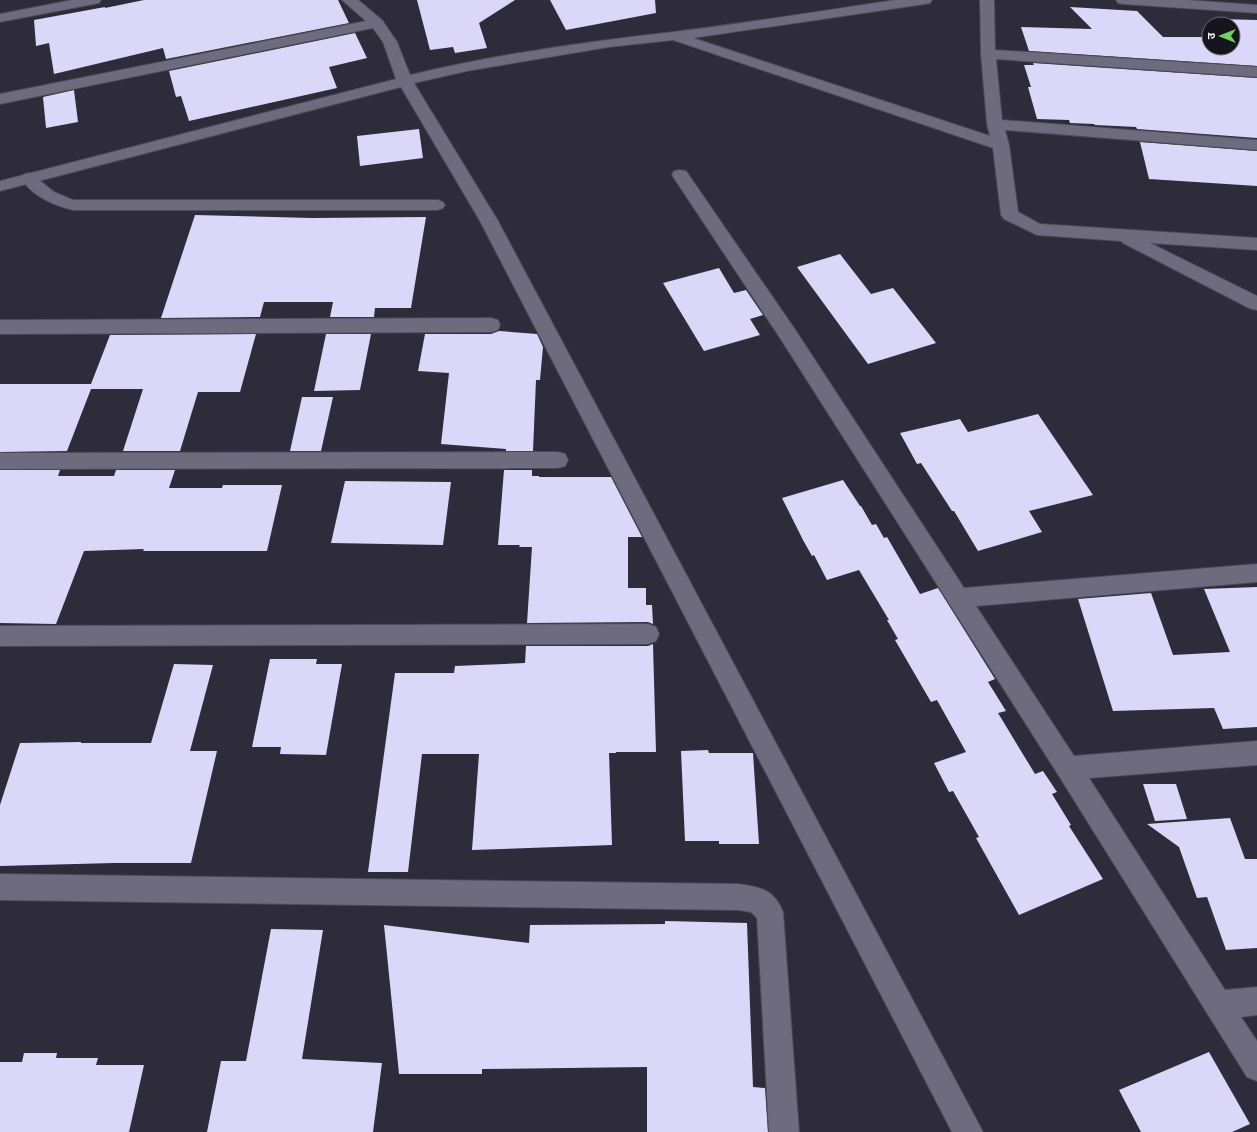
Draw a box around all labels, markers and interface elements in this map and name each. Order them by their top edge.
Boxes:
north arrow [1201,16,1241,56]
text: उ [1205,32,1218,39]

